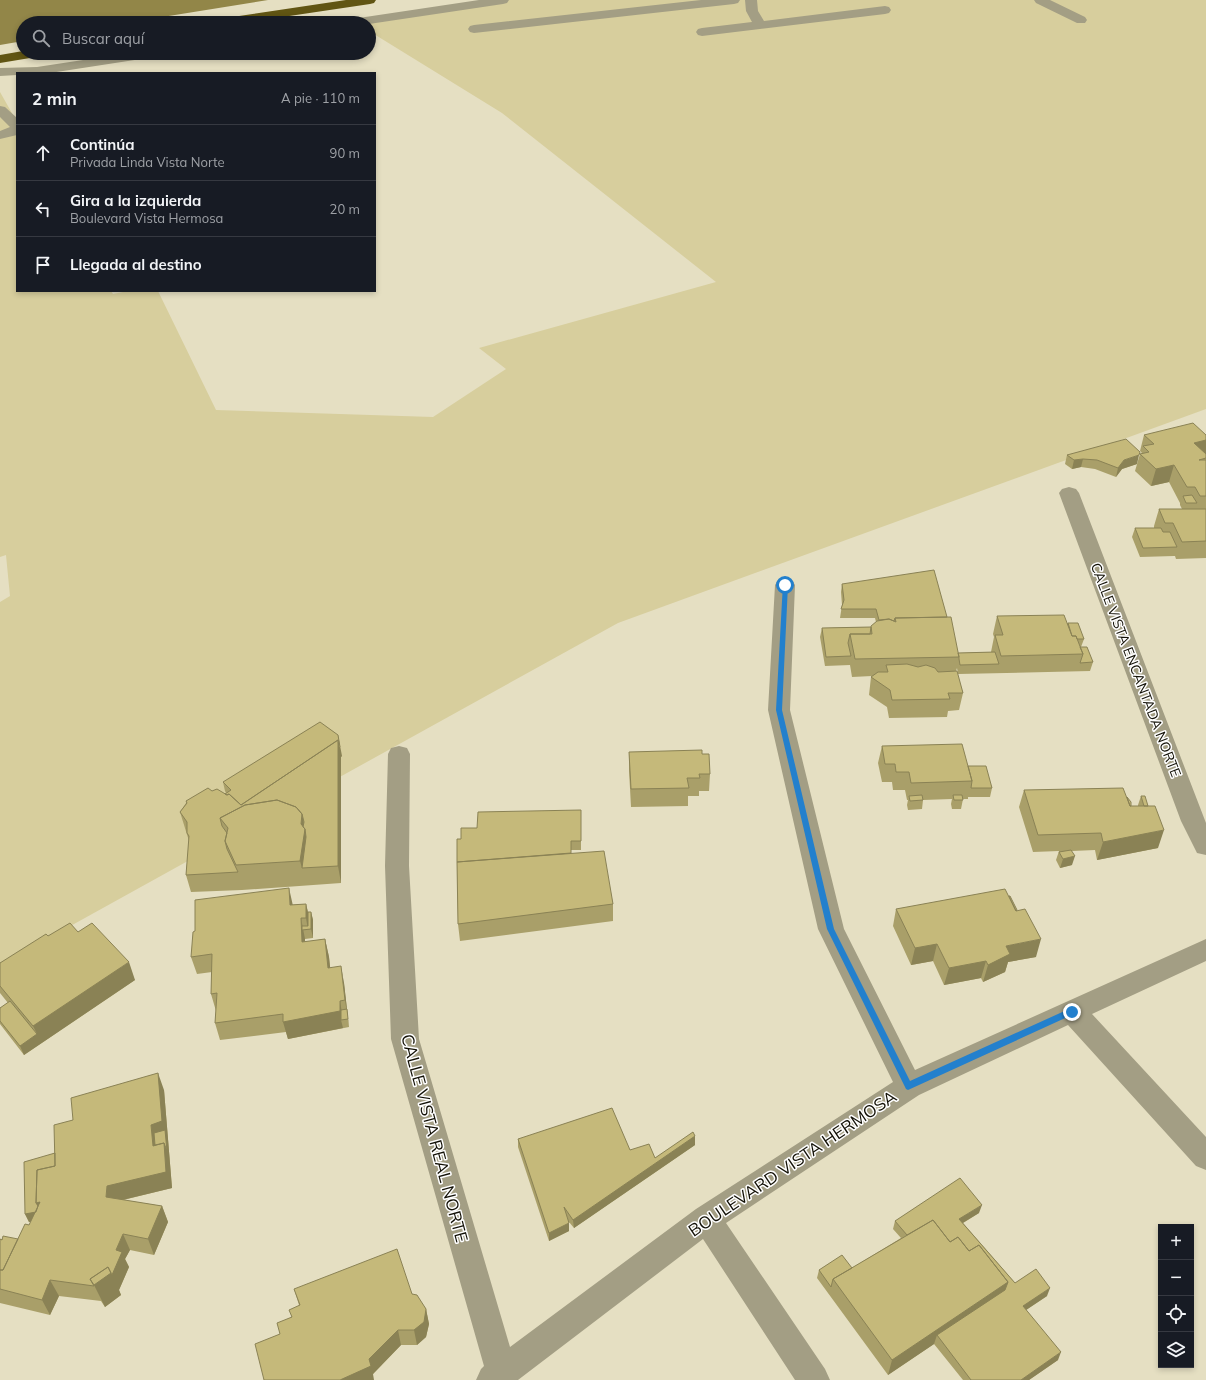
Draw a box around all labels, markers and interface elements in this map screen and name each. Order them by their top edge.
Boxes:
search box [16,16,376,60]
icon: search [30,27,52,49]
text: Buscar aquí [62,29,144,48]
text: 2 min [32,88,77,109]
text: A pie · 110 m [281,90,360,106]
text: Continúa [70,135,135,154]
icon: ahead [32,142,54,164]
text: 90 m [330,145,360,161]
text: Privada Linda Vista Norte [70,154,225,170]
text: Gira a la izquierda [70,191,201,210]
icon: left [32,198,54,220]
text: 20 m [330,201,360,217]
text: Boulevard Vista Hermosa [70,210,223,226]
icon: arrive [32,254,54,276]
text: Llegada al destino [70,255,202,274]
street label: CALLE VISTA ENCANTADA NORTE [1087,560,1185,780]
route start [776,576,794,594]
route end [1063,1003,1081,1021]
street label: CALLE VISTA REAL NORTE [397,1032,473,1244]
street label: BOULEVARD VISTA HERMOSA [684,1085,901,1241]
map controls [1158,1224,1194,1368]
button: + [1158,1224,1194,1260]
button: − [1158,1260,1194,1296]
button: locate [1158,1296,1194,1332]
button: layers [1158,1332,1194,1368]

